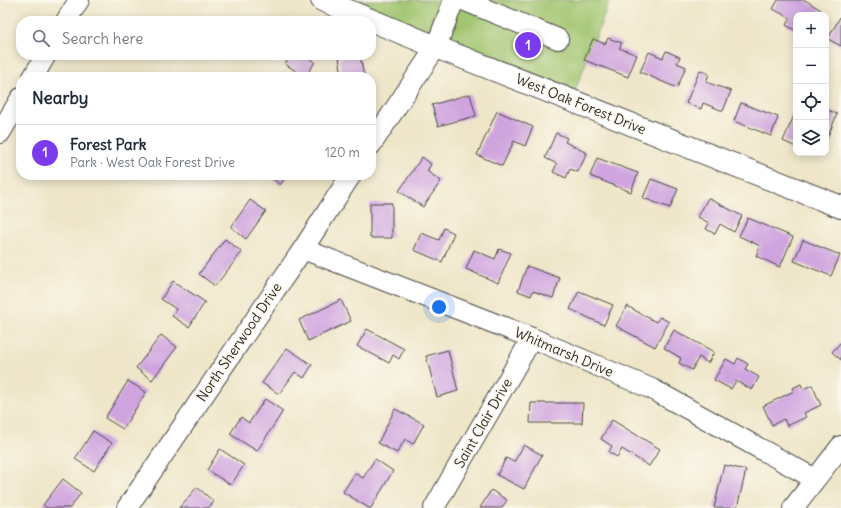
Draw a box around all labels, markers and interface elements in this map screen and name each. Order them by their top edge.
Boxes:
map controls [793,12,829,156]
button: + [793,12,829,48]
search box [16,16,376,60]
icon: search [30,27,52,49]
text: Search here [62,29,143,48]
pin: 1 [515,30,541,60]
button: − [793,48,829,84]
street label: West Oak Forest Drive [513,70,649,138]
button: locate [793,84,829,120]
text: Nearby [32,87,88,109]
button: layers [793,120,829,156]
text: Forest Park [70,135,146,154]
text: 1 [42,144,48,161]
text: 120 m [325,144,360,161]
text: Park · West Oak Forest Drive [70,154,235,171]
street label: North Sherwood Drive [192,279,286,405]
your location [429,297,449,317]
street label: Whitmarsh Drive [512,323,616,381]
street label: Saint Clair Drive [450,375,516,471]

